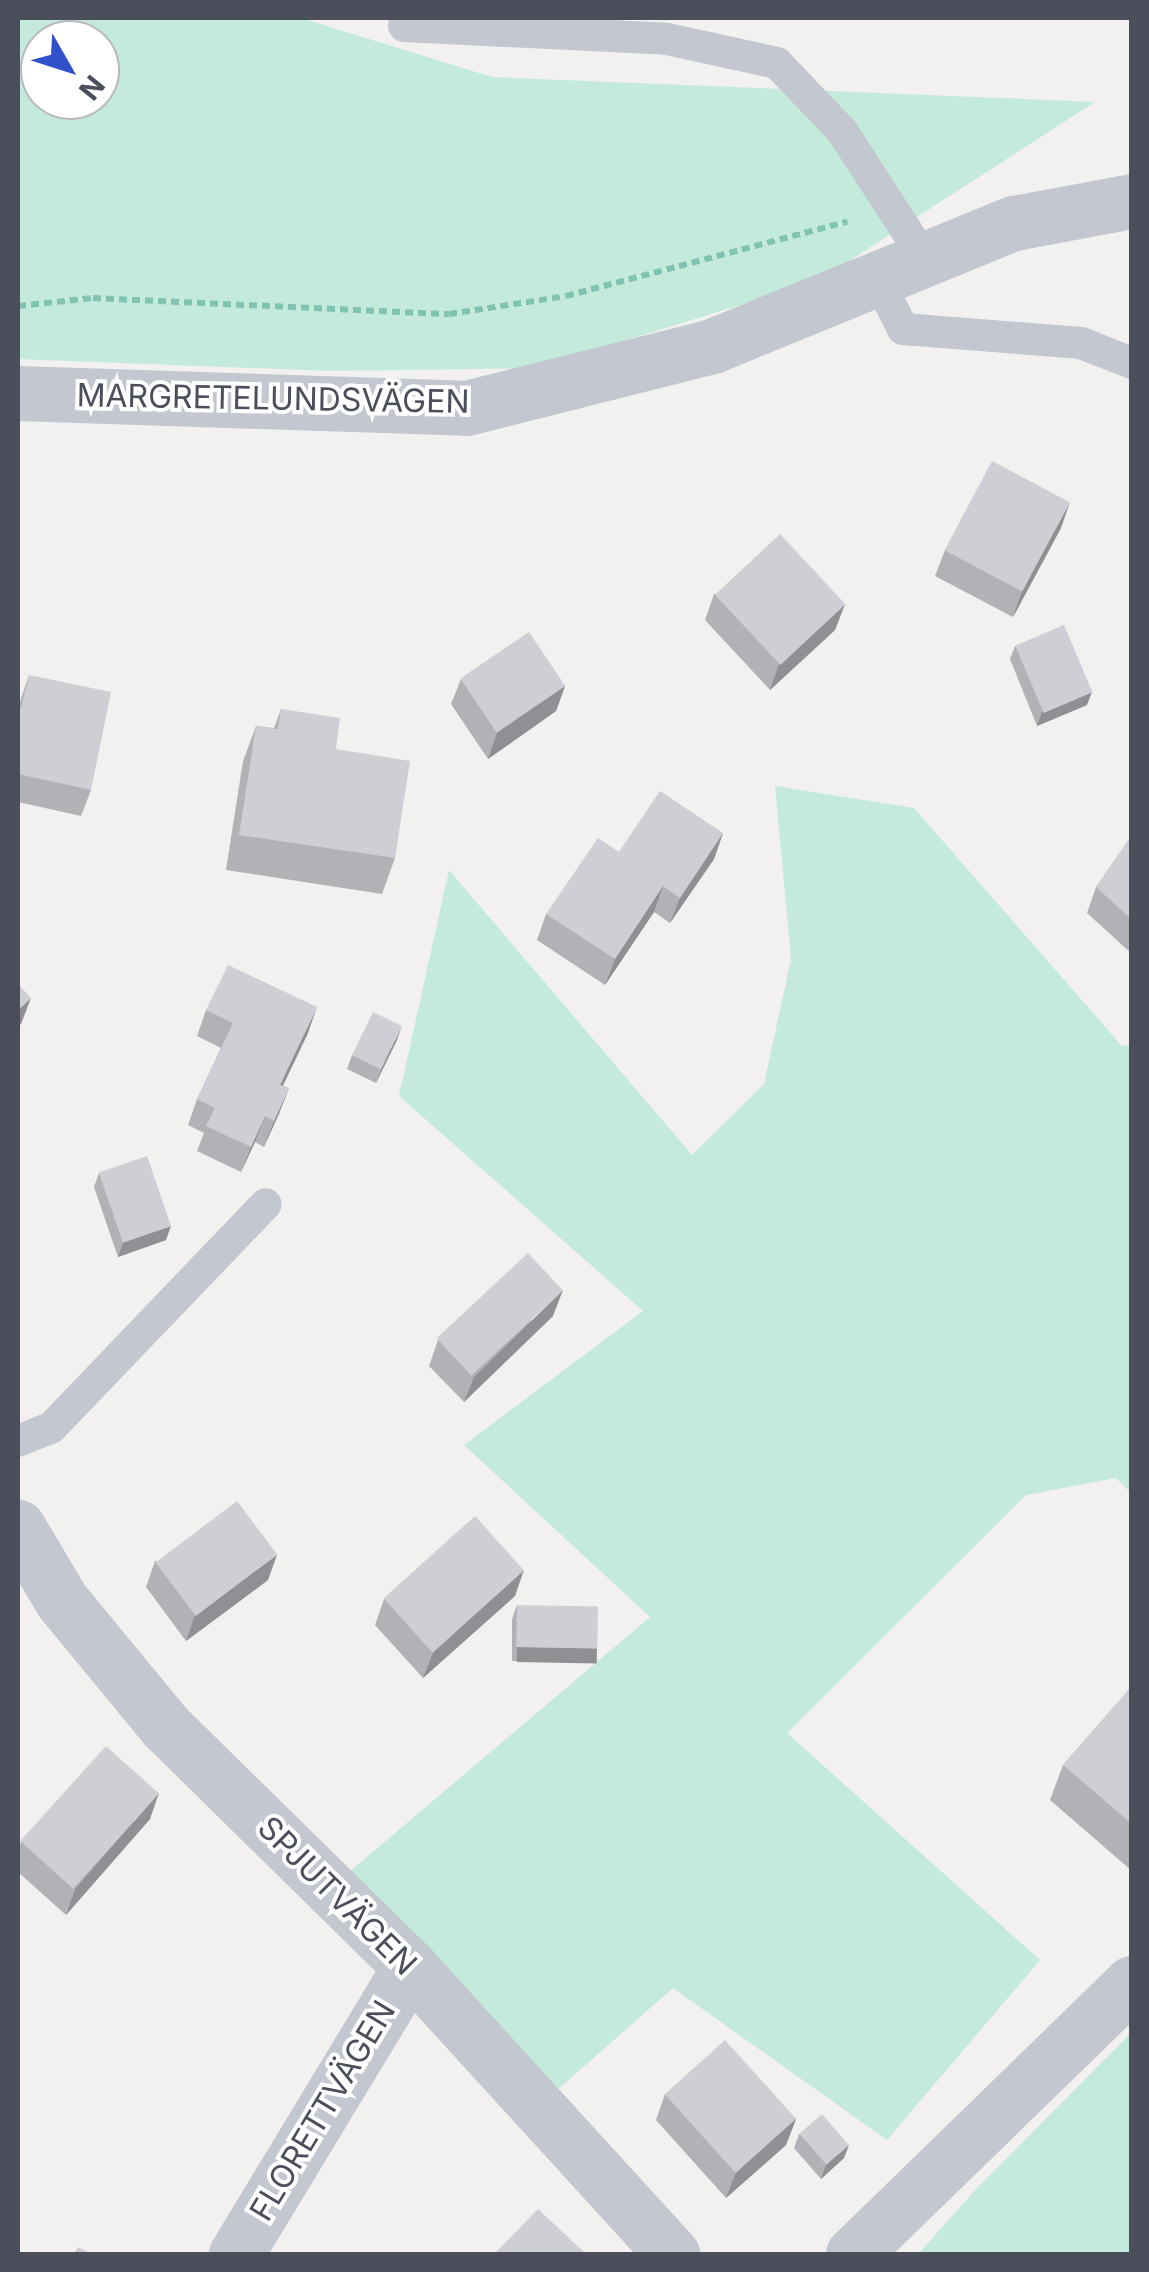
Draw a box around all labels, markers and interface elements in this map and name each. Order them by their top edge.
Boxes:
north arrow [20,20,120,120]
text: N [72,69,112,107]
street label: MARGRETELUNDSVÄGEN [76,376,470,422]
street label: SPJUTVÄGEN [250,1809,424,1983]
street label: FLORETTVÄGEN [242,1994,404,2228]

